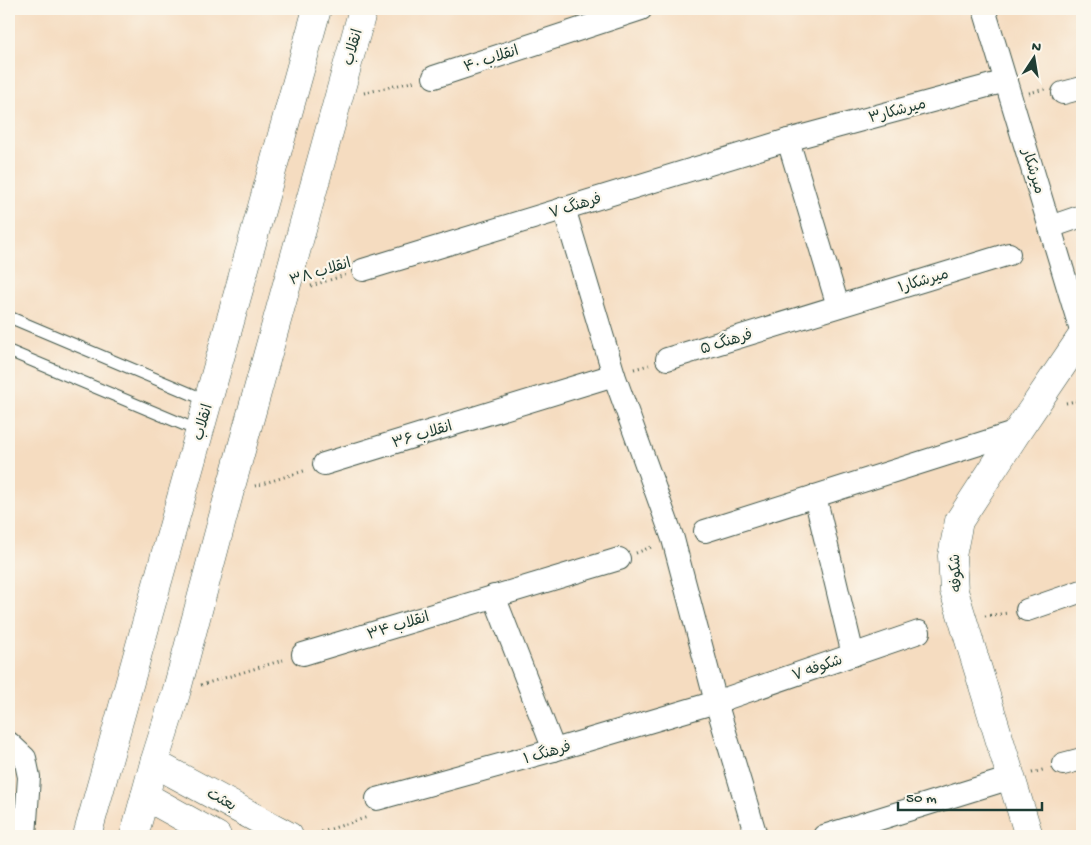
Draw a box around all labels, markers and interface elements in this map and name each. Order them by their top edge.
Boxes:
street label: انقلاب [340,27,368,68]
north arrow [1008,32,1058,82]
text: N [1030,38,1042,57]
street label: انقلاب ۴۰ [462,43,521,77]
street label: میرشکار۳ [867,96,928,128]
street label: میرشکار [1016,146,1047,196]
street label: فرهنگ ۷ [547,188,604,223]
street label: انقلاب ۳۸ [288,255,354,291]
street label: میرشکار۱ [896,266,951,298]
street label: فرهنگ ۵ [698,325,755,359]
street label: انقلاب [190,402,218,443]
street label: انقلاب ۳۶ [390,418,455,454]
street label: شکوفه [947,553,967,592]
street label: انقلاب ۳۴ [365,609,432,645]
street label: شکوفه ۷ [790,652,845,686]
street label: فرهنگ ۱ [521,737,574,769]
scale bar [898,780,1042,812]
street label: بعثت [203,785,239,816]
text: 50 m [906,790,937,808]

